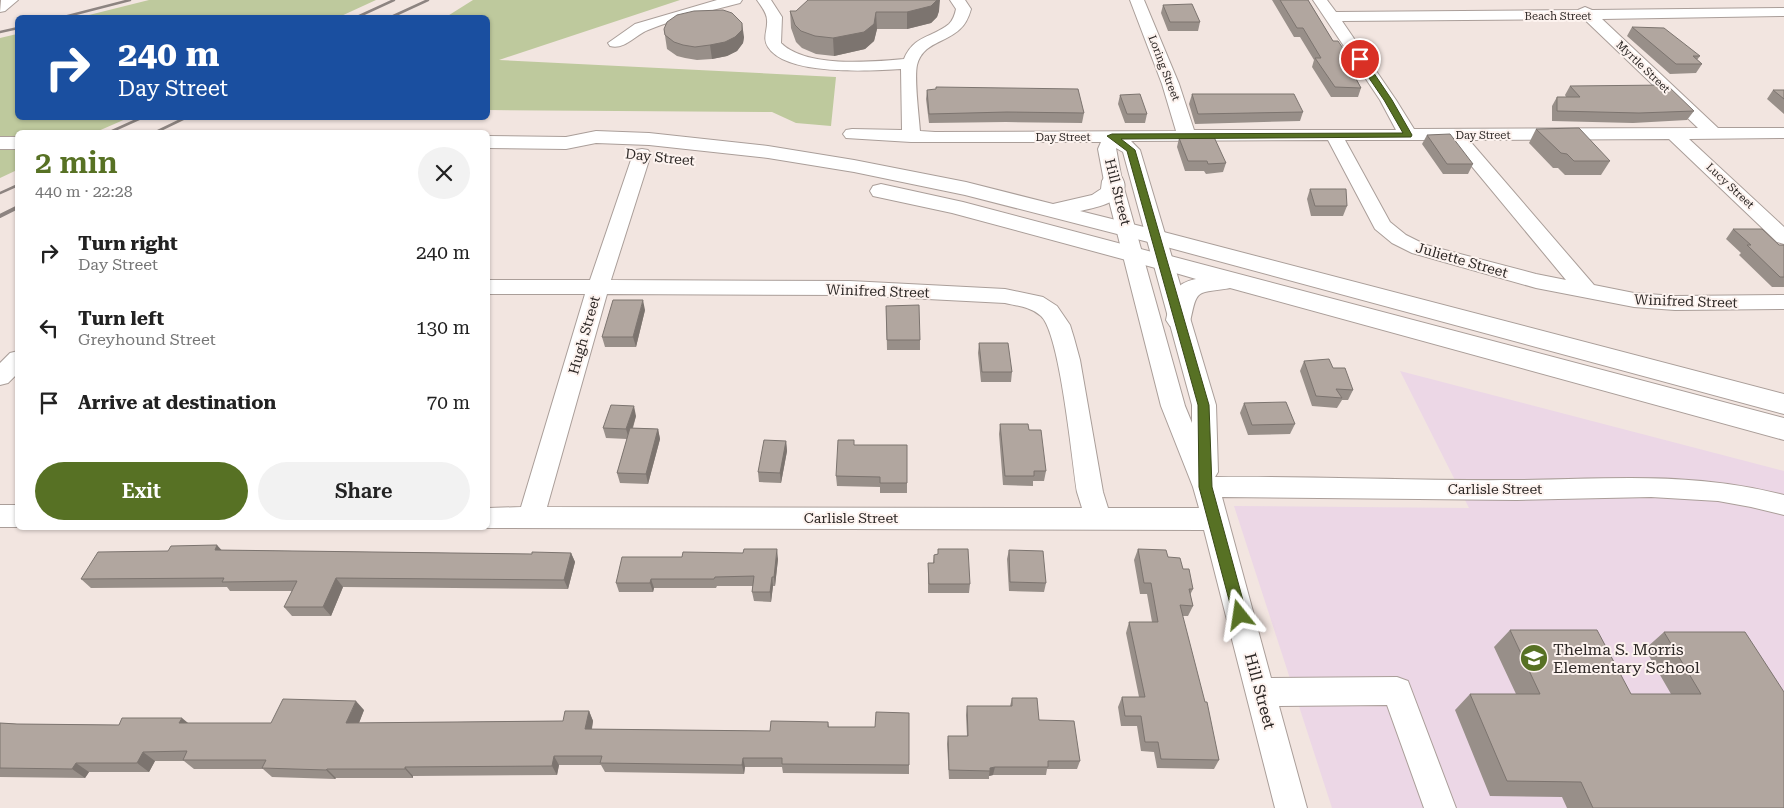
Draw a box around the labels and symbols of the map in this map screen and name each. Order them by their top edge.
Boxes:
street label: Beach Street [1525,10,1591,23]
street label: Loring Street [1146,33,1182,103]
pin [1339,38,1381,80]
street label: Myrtle Street [1613,38,1673,96]
street label: Day Street [1455,129,1511,142]
street label: Day Street [1035,131,1091,144]
street label: Day Street [624,145,696,169]
street label: Hill Street [1102,157,1134,227]
street label: Lucy Street [1703,161,1757,211]
street label: Juliette Street [1414,239,1510,281]
street label: Winifred Street [826,281,930,301]
street label: Winifred Street [1634,291,1738,311]
street label: Hugh Street [565,294,603,376]
street label: Carlisle Street [1448,481,1542,497]
street label: Carlisle Street [804,510,898,526]
position arrow [1213,588,1265,640]
place label: Thelma S. Morris Elementary School [1553,640,1700,677]
school or university icon: Thelma S. Morris Elementary School [1519,643,1549,673]
street label: Hill Street [1241,651,1279,731]

